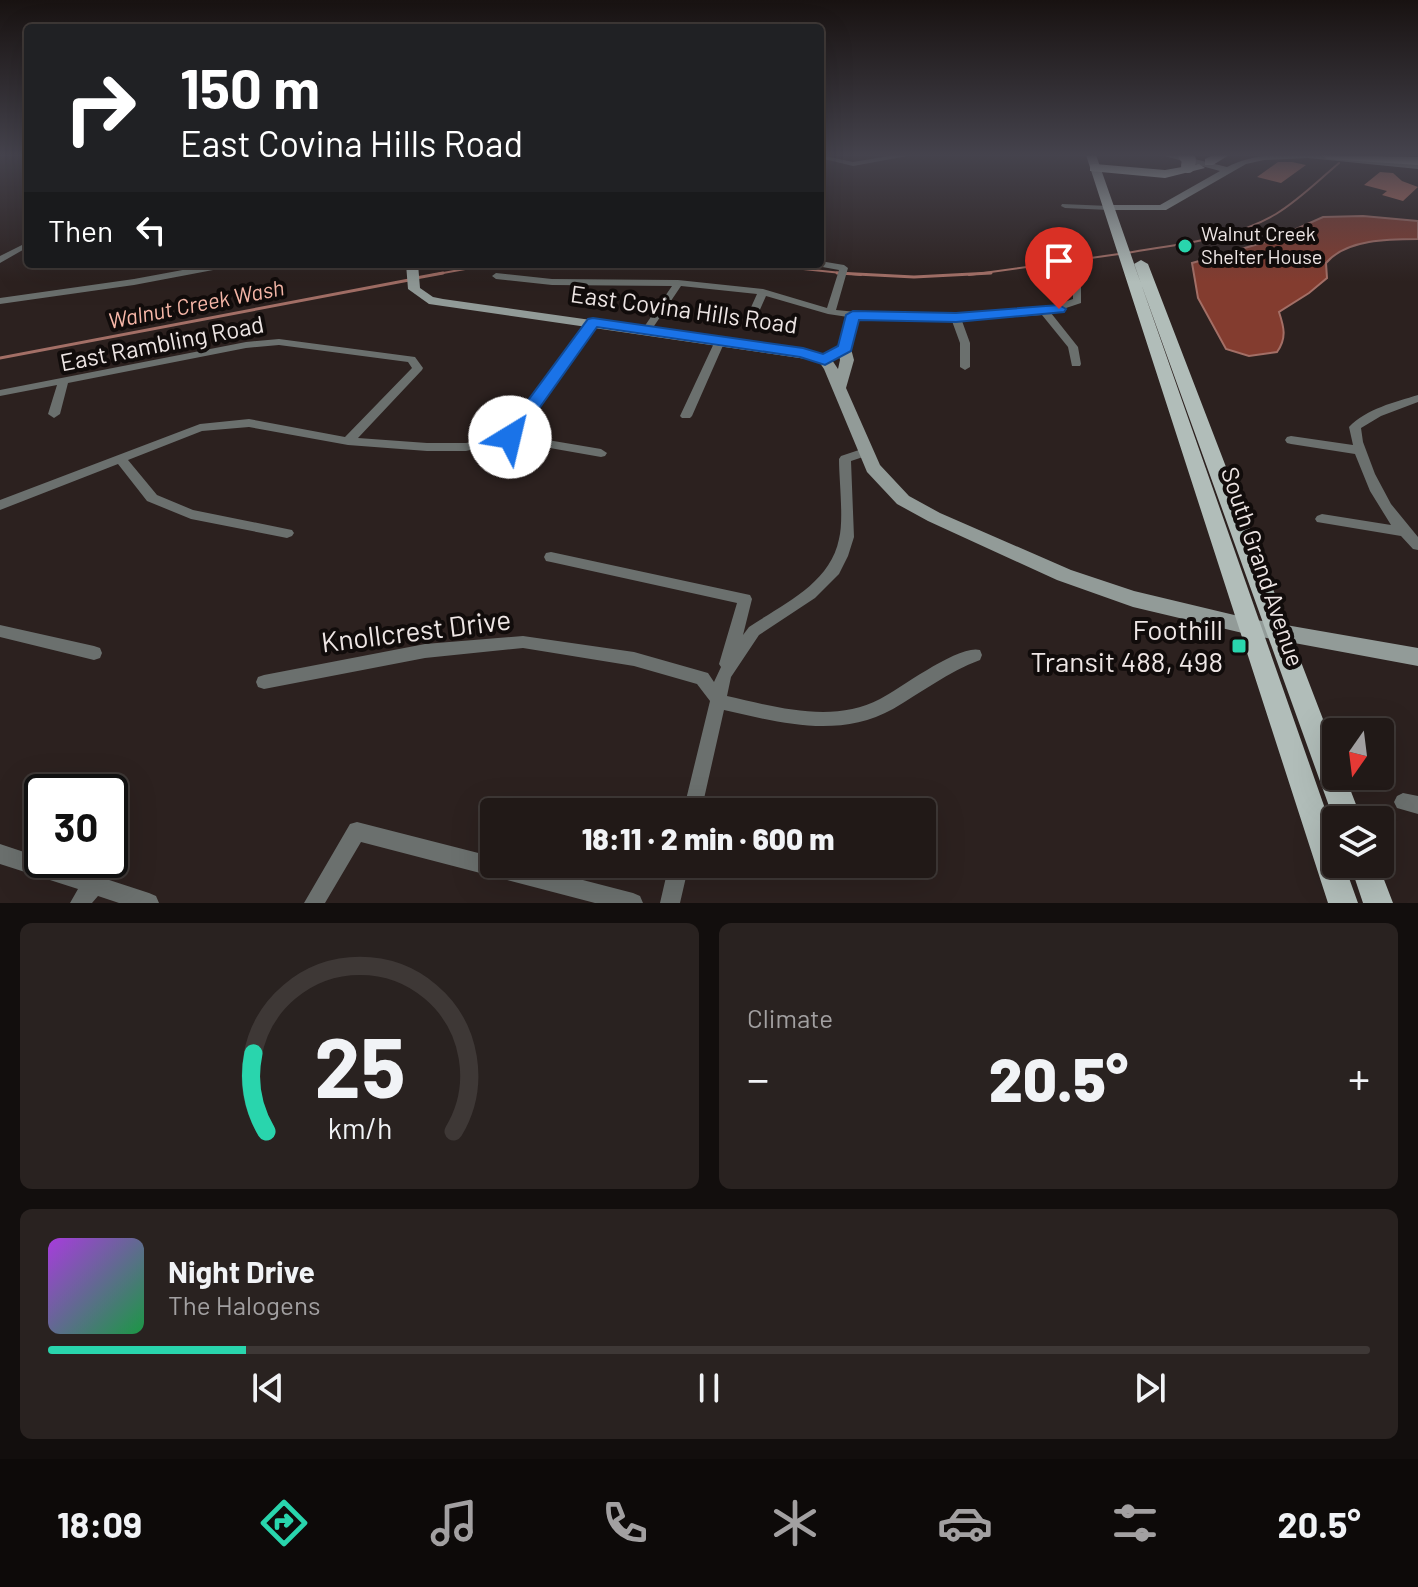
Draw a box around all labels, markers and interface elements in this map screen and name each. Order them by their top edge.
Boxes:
text: 150 m [180,53,320,120]
icon: right [48,56,152,160]
text: East Covina Hills Road [180,121,523,164]
icon: left [129,208,173,252]
text: Then [48,212,113,248]
place label: Walnut Creek Shelter House [1201,221,1322,268]
pin [1025,227,1093,309]
marker: Walnut Creek Shelter House [1176,237,1194,255]
icon: arrive [1037,239,1081,283]
water label: Walnut Creek Wash [106,273,286,333]
street label: East Covina Hills Road [569,278,800,339]
street label: East Rambling Road [57,309,266,377]
position arrow [468,395,552,479]
street label: South Grand Avenue [1216,463,1311,670]
street label: Knollcrest Drive [319,601,513,659]
place label: Foothill Transit 488, 498 [1030,612,1223,678]
marker: Foothill Transit 488, 498 [1230,637,1248,655]
north arrow [1322,718,1394,790]
map controls [1322,718,1394,878]
speed limit sign: 30 [24,774,128,878]
button: layers [1322,806,1394,878]
text: 18:11 · 2 min · 600 m [582,820,834,856]
text: Climate [747,1002,833,1033]
text: 25 [314,1015,405,1115]
text: 20.5° [989,1042,1128,1114]
text: − [747,1051,769,1104]
text: + [1348,1051,1370,1104]
text: km/h [327,1110,392,1145]
text: Night Drive [168,1253,315,1289]
text: The Halogens [168,1289,320,1320]
icon: previous [246,1366,290,1410]
icon: pause [687,1366,731,1410]
icon: next [1128,1366,1172,1410]
icon: directions [256,1495,312,1551]
icon: music [426,1495,482,1551]
icon: phone [597,1495,653,1551]
icon: climate [767,1495,823,1551]
icon: car [937,1495,993,1551]
icon: filters [1107,1495,1163,1551]
text: 18:09 [57,1502,142,1545]
text: 20.5° [1277,1502,1361,1545]

